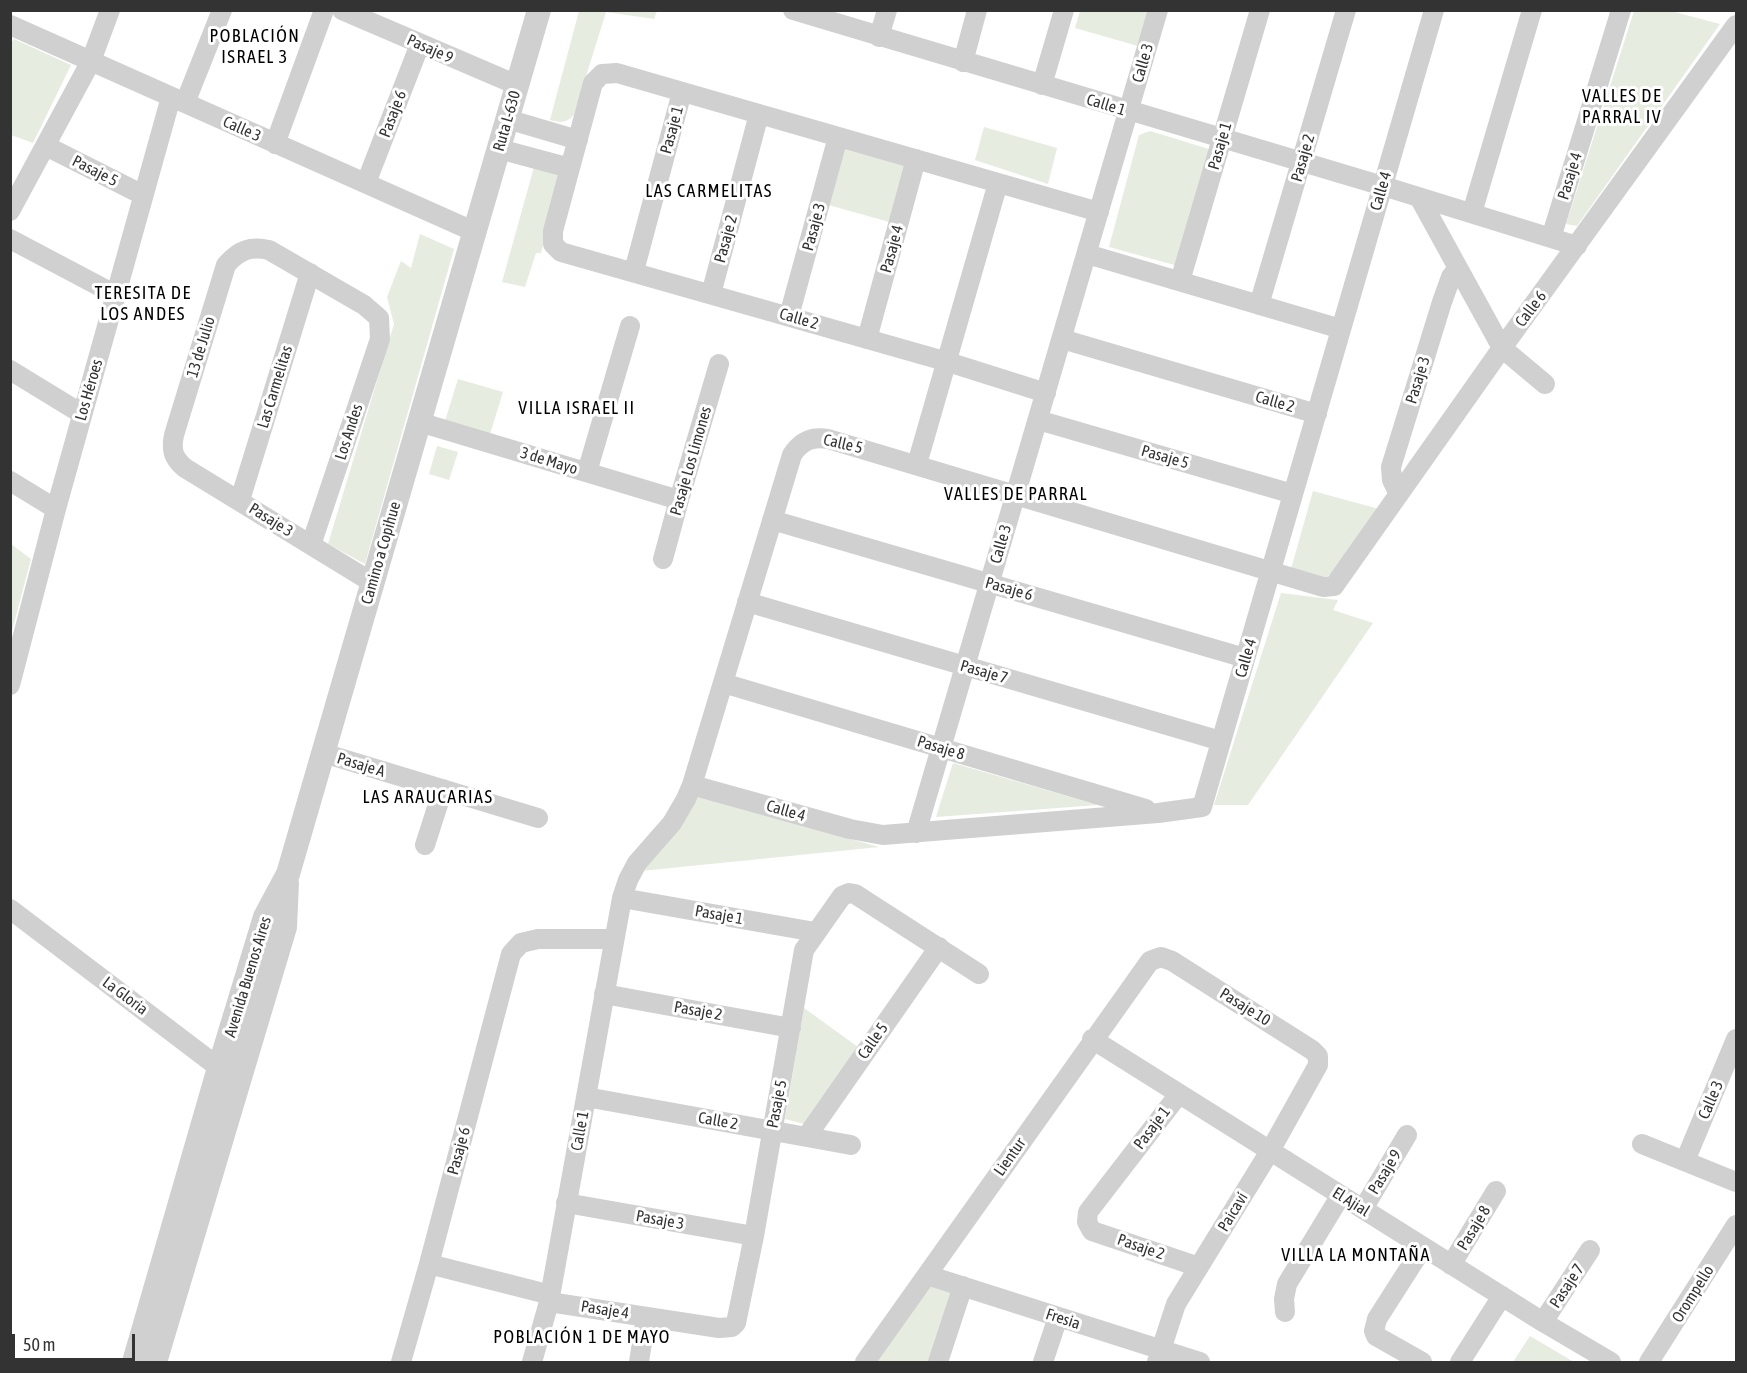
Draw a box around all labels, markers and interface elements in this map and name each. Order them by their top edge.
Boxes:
district label: POBLACIÓN ISRAEL 3 [210,25,300,68]
street label: Pasaje 9 [404,30,456,68]
street label: Calle 3 [1128,41,1158,85]
district label: VALLES DE PARRAL IV [1582,85,1662,128]
street label: Pasaje 6 [375,88,411,140]
street label: Ruta L-630 [489,89,525,153]
street label: Calle 1 [1084,90,1128,120]
street label: Pasaje 1 [656,104,688,156]
street label: Calle 3 [220,112,264,146]
street label: Pasaje 1 [1204,120,1236,172]
street label: Pasaje 2 [1287,132,1319,184]
street label: Pasaje 4 [1554,150,1586,202]
street label: Pasaje 5 [69,151,121,191]
street label: Calle 4 [1366,169,1396,213]
district label: LAS CARMELITAS [645,180,773,202]
street label: Pasaje 3 [798,201,830,253]
street label: Pasaje 2 [710,213,742,265]
street label: Pasaje 4 [876,223,908,275]
district label: TERESITA DE LOS ANDES [94,282,192,324]
street label: Calle 6 [1511,287,1551,331]
street label: Calle 2 [777,304,821,334]
street label: 13 de Julio [183,314,219,380]
street label: Las Carmelitas [253,343,297,431]
street label: Pasaje 3 [1402,354,1434,406]
street label: Los Héroes [71,357,107,423]
street label: Calle 2 [1253,387,1297,417]
district label: VILLA ISRAEL II [518,397,636,419]
street label: Los Andes [331,402,367,462]
street label: Pasaje Los Limones [666,404,716,518]
street label: Calle 5 [821,430,865,458]
street label: Pasaje 5 [1139,441,1191,473]
street label: 3 de Mayo [518,443,580,479]
district label: VALLES DE PARRAL [944,483,1088,505]
street label: Pasaje 3 [245,499,297,541]
street label: Camino a Copihue [357,500,405,606]
street label: Calle 3 [986,522,1016,566]
street label: Pasaje 6 [983,573,1035,605]
street label: Calle 4 [1231,636,1261,680]
street label: Pasaje 7 [958,656,1010,688]
street label: Pasaje 8 [915,732,967,764]
street label: Pasaje A [335,749,387,781]
district label: LAS ARAUCARIAS [363,786,493,808]
street label: Calle 4 [764,796,808,826]
street label: Pasaje 1 [693,901,745,929]
street label: Avenida Buenos Aires [221,914,275,1040]
street label: La Gloria [99,973,151,1019]
street label: Pasaje 10 [1216,984,1274,1030]
street label: Pasaje 2 [672,997,724,1025]
street label: Calle 5 [854,1019,892,1063]
street label: Pasaje 5 [763,1078,791,1130]
street label: Calle 3 [1694,1078,1728,1122]
street label: Pasaje 1 [1130,1103,1174,1153]
street label: Calle 2 [697,1108,739,1134]
street label: Calle 1 [567,1110,593,1152]
street label: Pasaje 6 [443,1125,475,1177]
street label: Lientur [990,1134,1030,1180]
street label: Pasaje 9 [1364,1146,1406,1198]
street label: El Ajial [1329,1183,1373,1221]
street label: Paicaví [1214,1189,1252,1235]
street label: Pasaje 8 [1453,1202,1495,1254]
street label: Pasaje 3 [634,1206,686,1234]
street label: Pasaje 2 [1115,1230,1167,1264]
district label: VILLA LA MONTAÑA [1281,1244,1431,1266]
street label: Pasaje 7 [1546,1260,1588,1312]
street label: Orompello [1668,1262,1718,1326]
street label: Pasaje 4 [579,1297,631,1323]
street label: Fresia [1043,1304,1083,1334]
scale bar [15,1322,138,1360]
district label: POBLACIÓN 1 DE MAYO [493,1326,671,1348]
text: 50 m [23,1334,55,1355]

